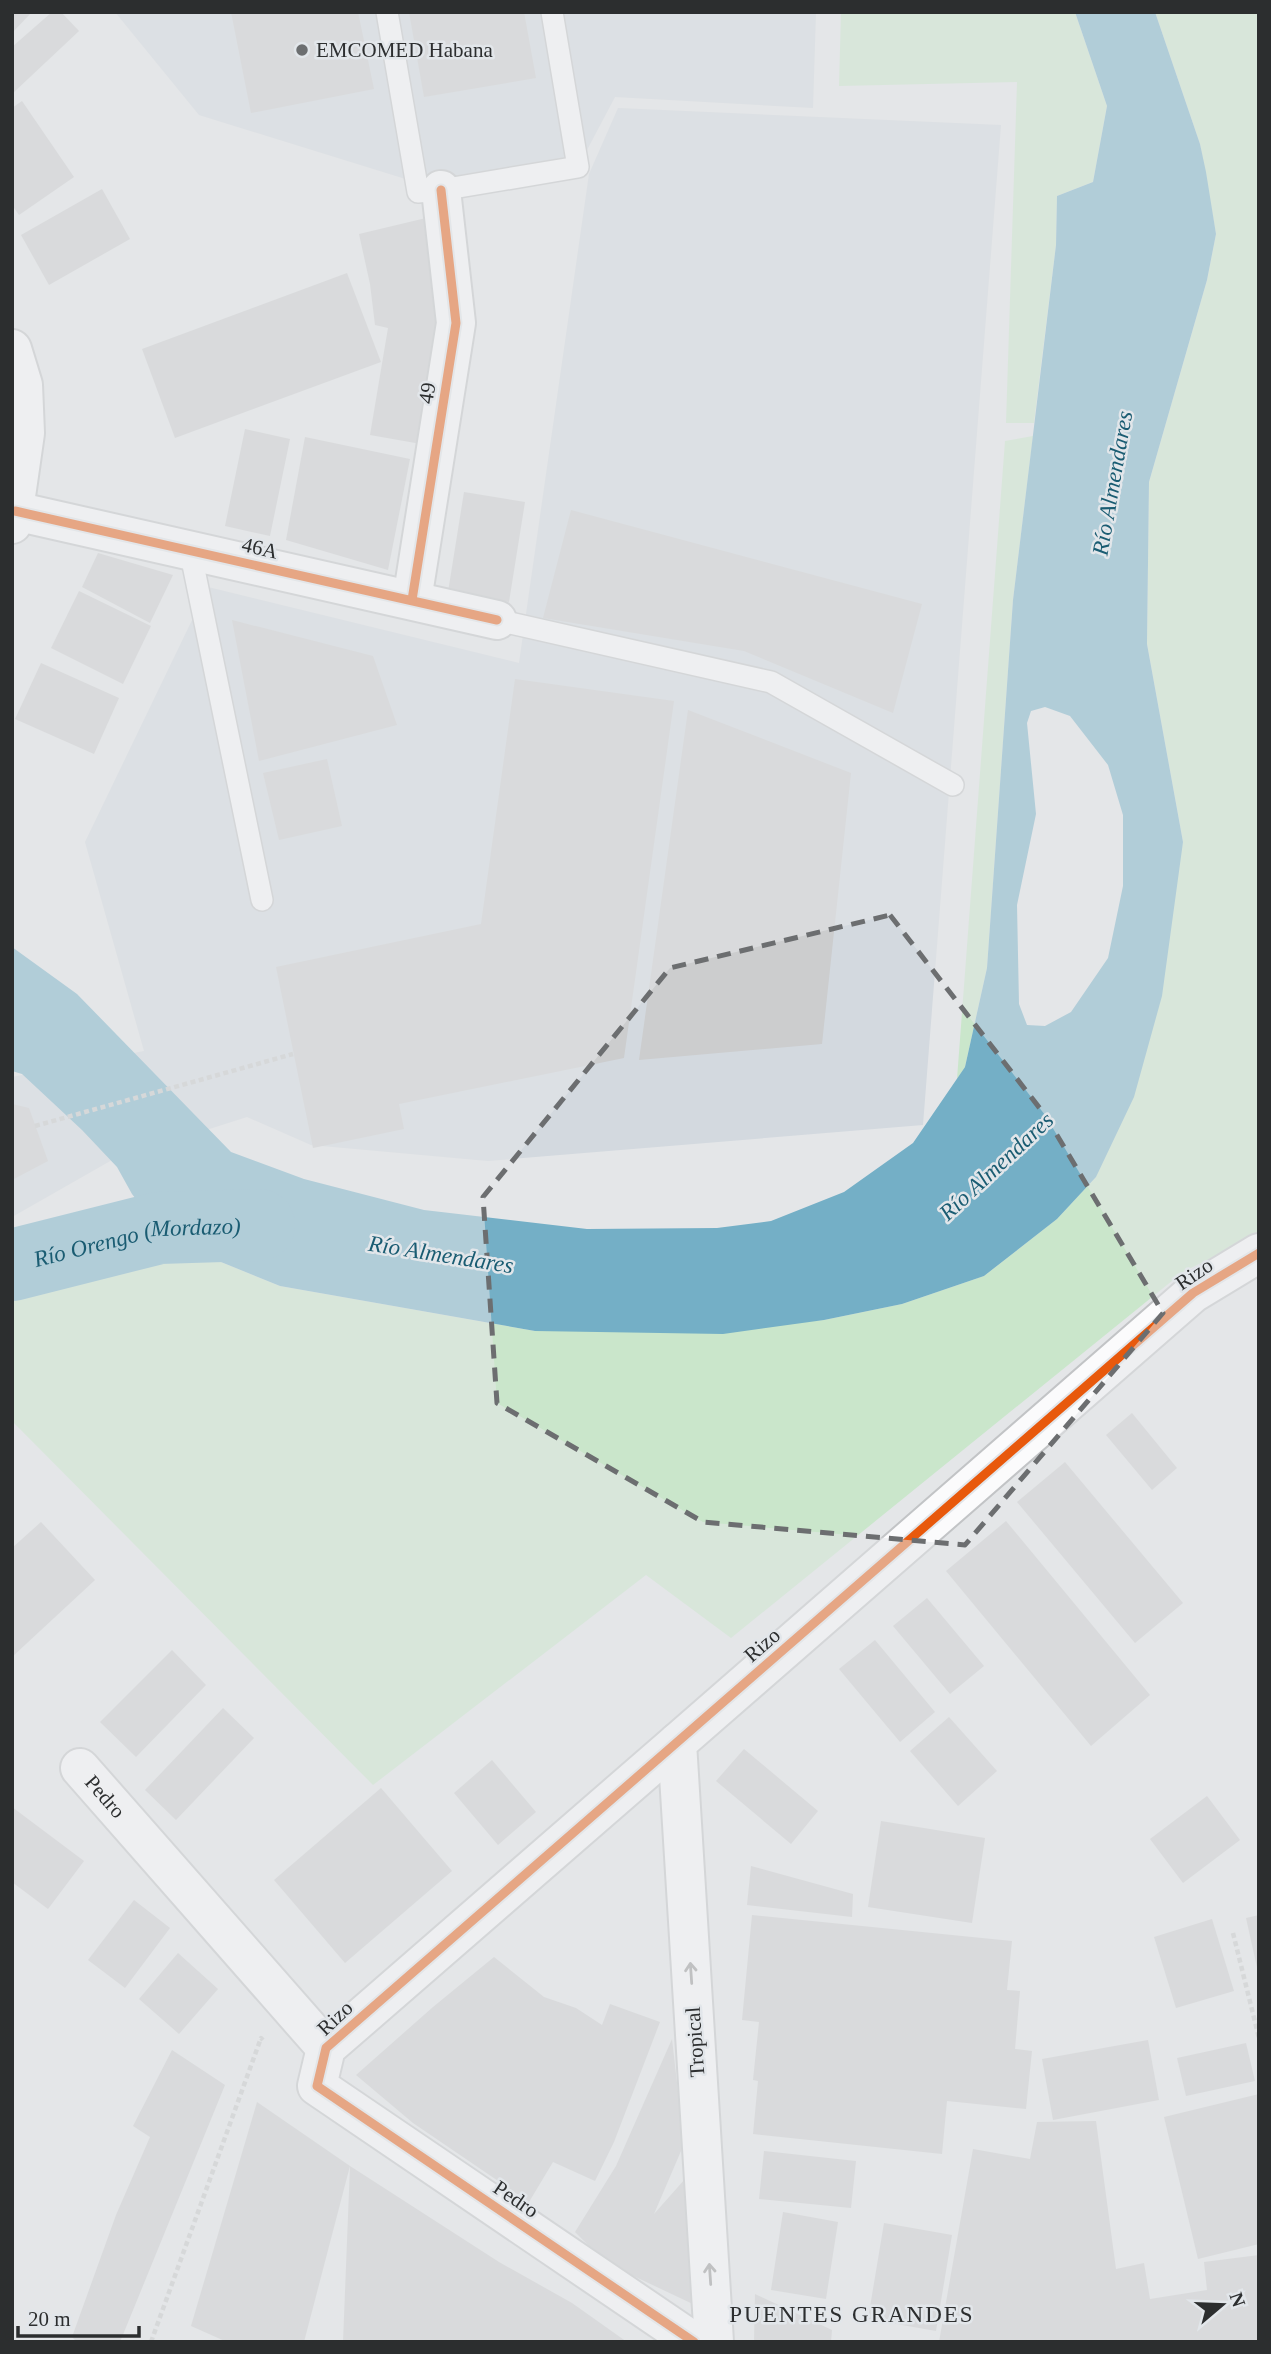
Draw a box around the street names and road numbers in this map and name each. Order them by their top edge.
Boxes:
street label: 49 [414,381,440,405]
street label: 46A [240,532,281,564]
street label: Rizo [1171,1253,1217,1295]
street label: Rizo [739,1623,785,1667]
street label: Pedro [80,1770,130,1823]
street label: Rizo [312,1996,358,2040]
street label: Tropical [681,2006,709,2078]
street label: Pedro [489,2175,543,2223]

